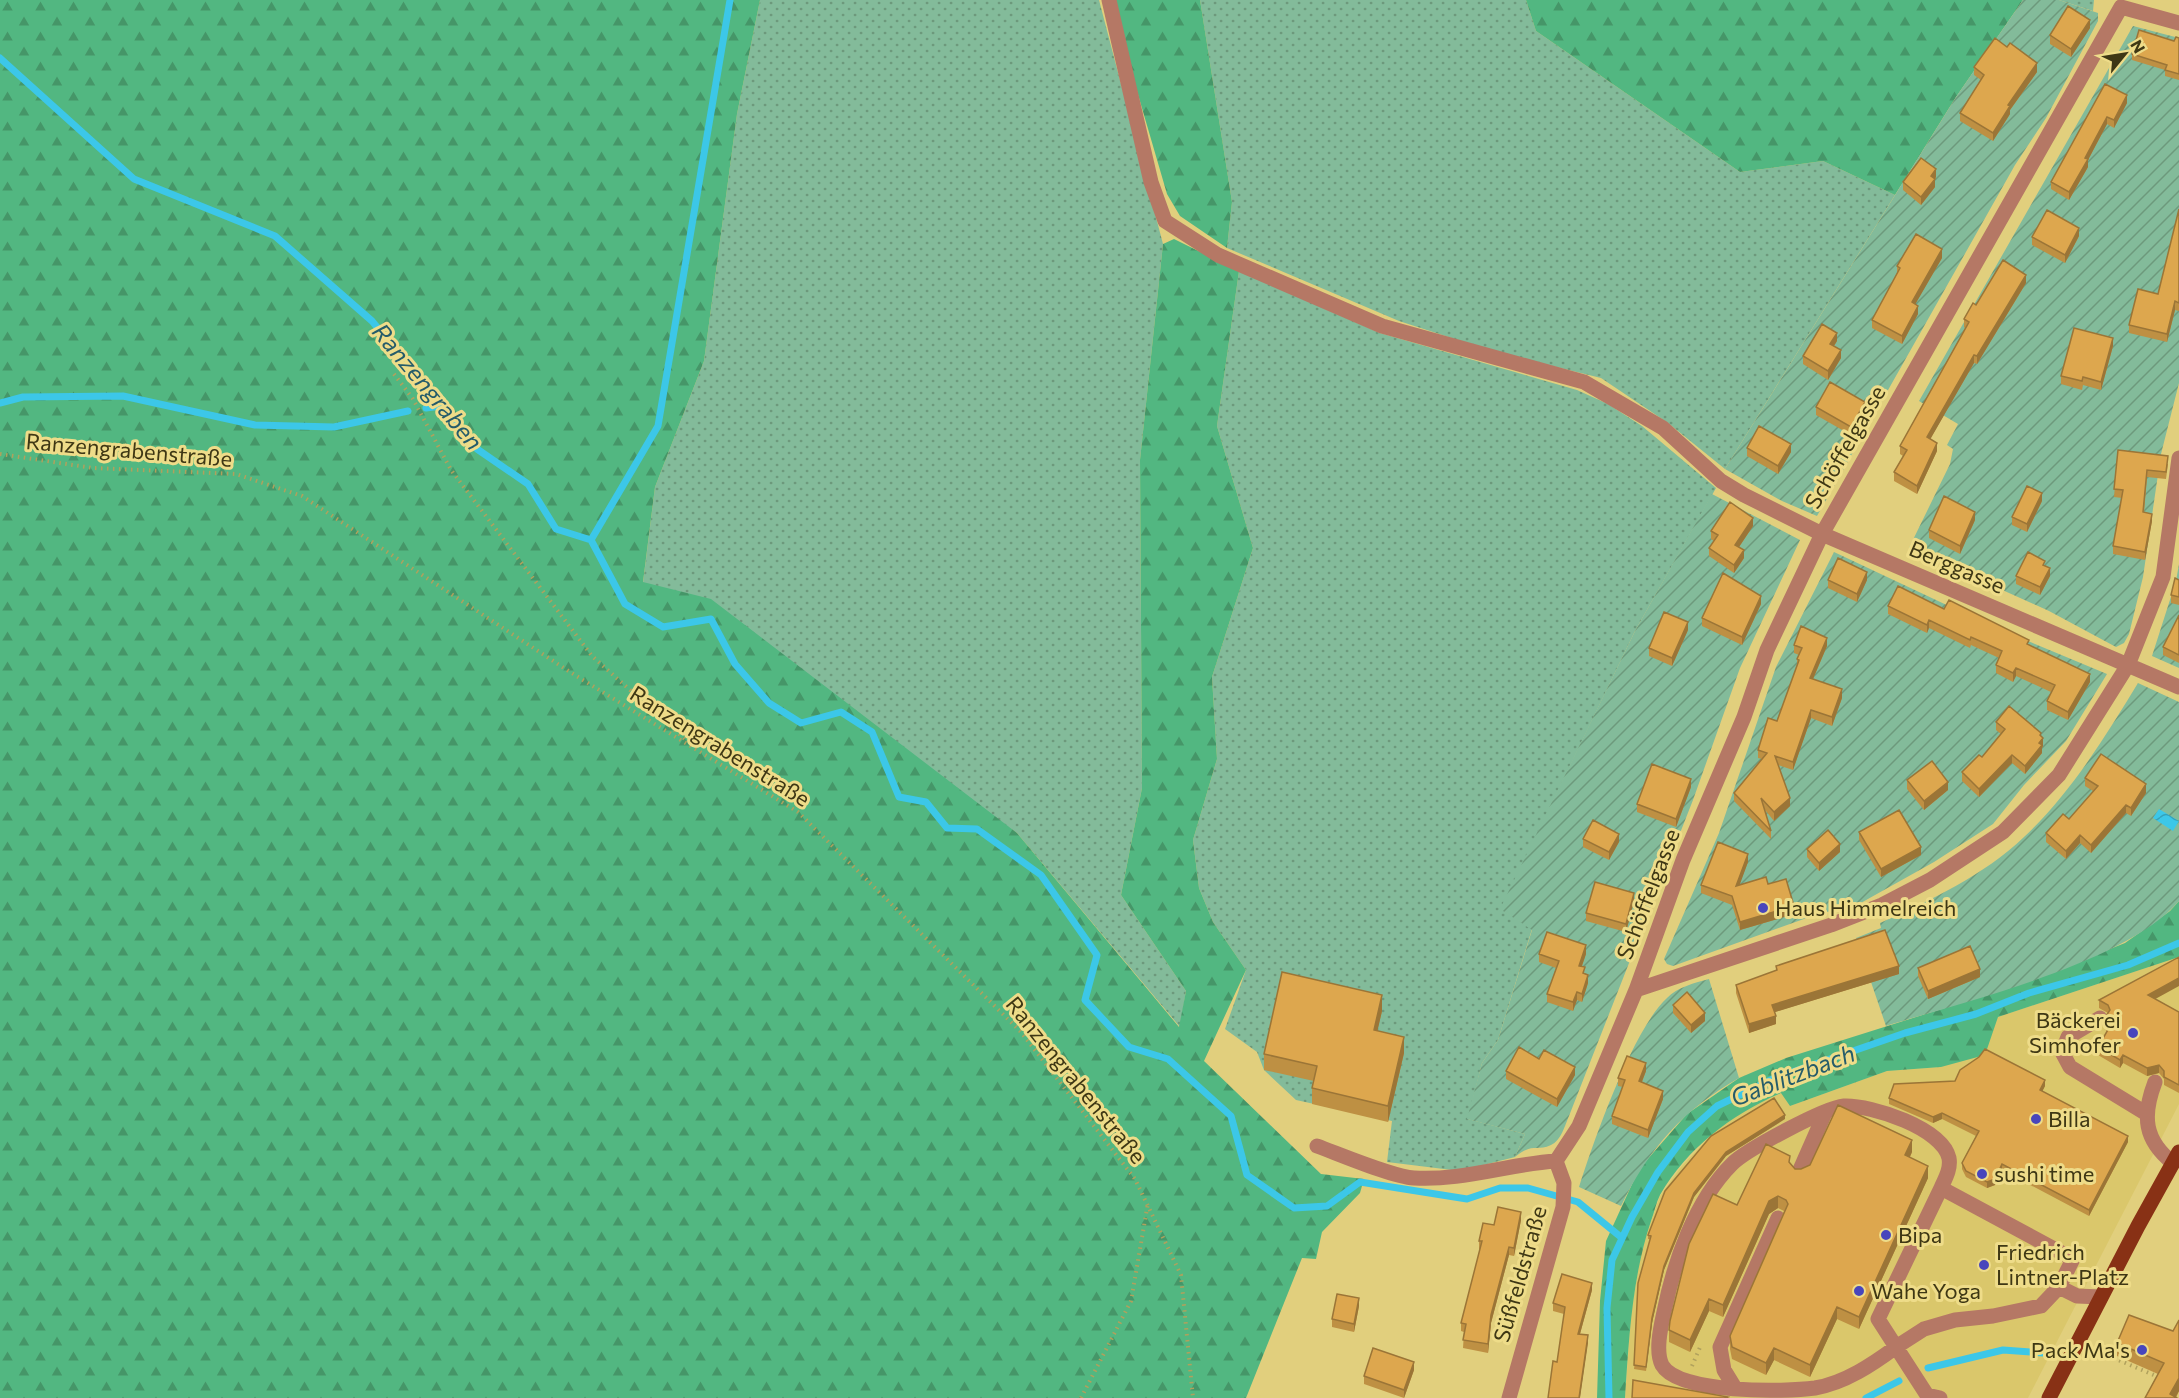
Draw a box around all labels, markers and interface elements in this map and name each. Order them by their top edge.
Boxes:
north arrow [2095,24,2155,84]
text: N [2127,36,2150,56]
water label: Ranzengraben [367,317,489,455]
street label: Schöffelgasse [1798,380,1891,513]
street label: Ranzengrabenstraße [25,427,233,472]
street label: Berggasse [1905,534,2009,599]
street label: Ranzengrabenstraße [625,679,815,812]
street label: Schöffelgasse [1610,825,1685,963]
place label: Haus Himmelreich [1775,894,1956,921]
marker: Haus Himmelreich [1756,901,1770,915]
street label: Ranzengrabenstraße [1001,991,1152,1169]
place label: Bäckerei Simhofer [2029,1006,2121,1058]
marker: Bäckerei Simhofer [2126,1026,2140,1040]
water label: Gablitzbach [1726,1038,1859,1112]
place label: Billa [2048,1105,2091,1132]
marker: Billa [2029,1112,2043,1126]
place label: sushi time [1994,1160,2094,1187]
marker: sushi time [1975,1167,1989,1181]
street label: Süßfeldstraße [1487,1203,1552,1345]
place label: Bipa [1898,1221,1942,1248]
marker: Bipa [1879,1228,1893,1242]
place label: Friedrich Lintner-Platz [1996,1238,2129,1290]
marker: Friedrich Lintner-Platz [1977,1258,1991,1272]
place label: Wahe Yoga [1871,1277,1981,1304]
marker: Wahe Yoga [1852,1284,1866,1298]
place label: Pack Ma's [2031,1336,2130,1363]
marker: Pack Ma's [2135,1343,2149,1357]

